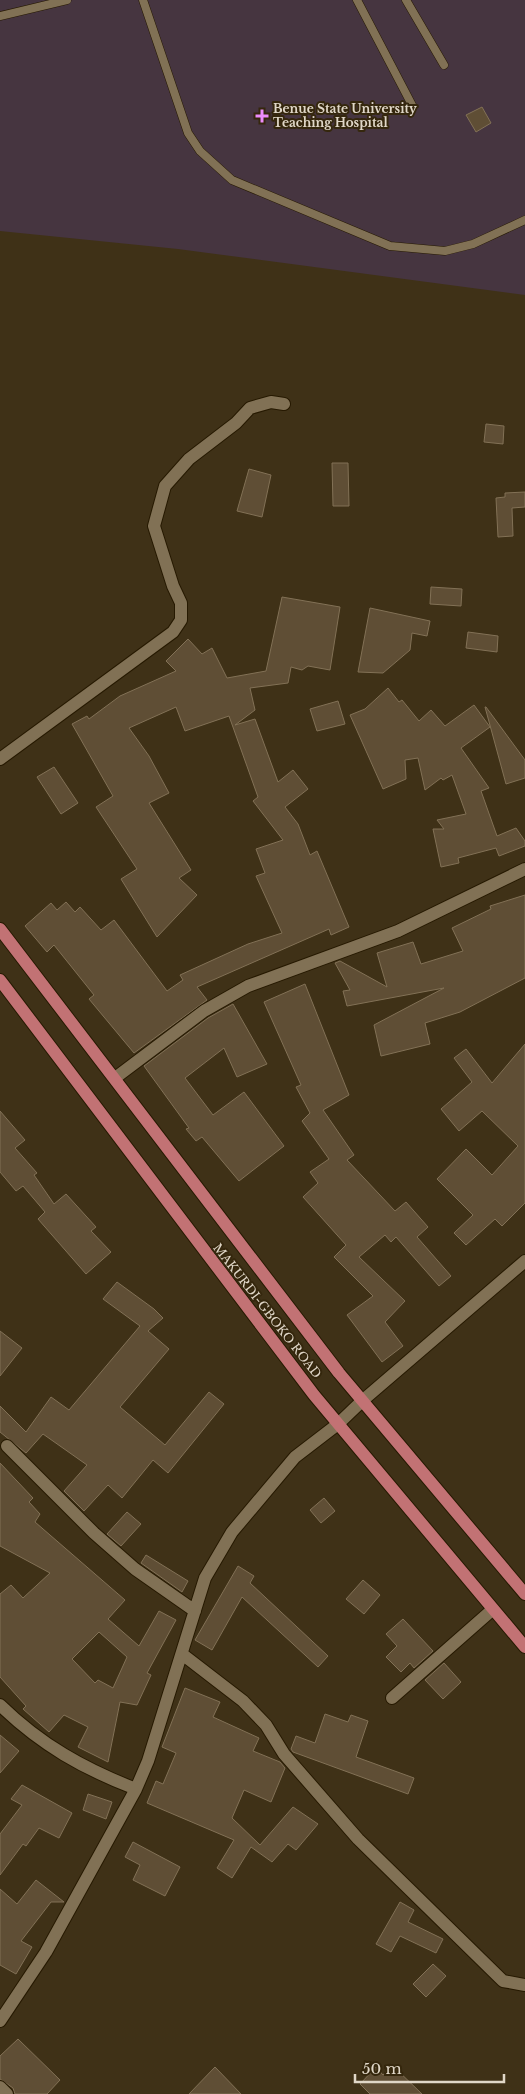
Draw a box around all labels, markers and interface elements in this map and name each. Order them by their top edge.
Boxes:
place label: Benue State University Teaching Hospital [273,101,417,130]
marker: Benue State University Teaching Hospital [255,109,269,123]
street label: MAKURDI-GBOKO ROAD [210,1240,325,1381]
scale bar [355,2052,504,2084]
text: 50 m [362,2059,402,2078]

